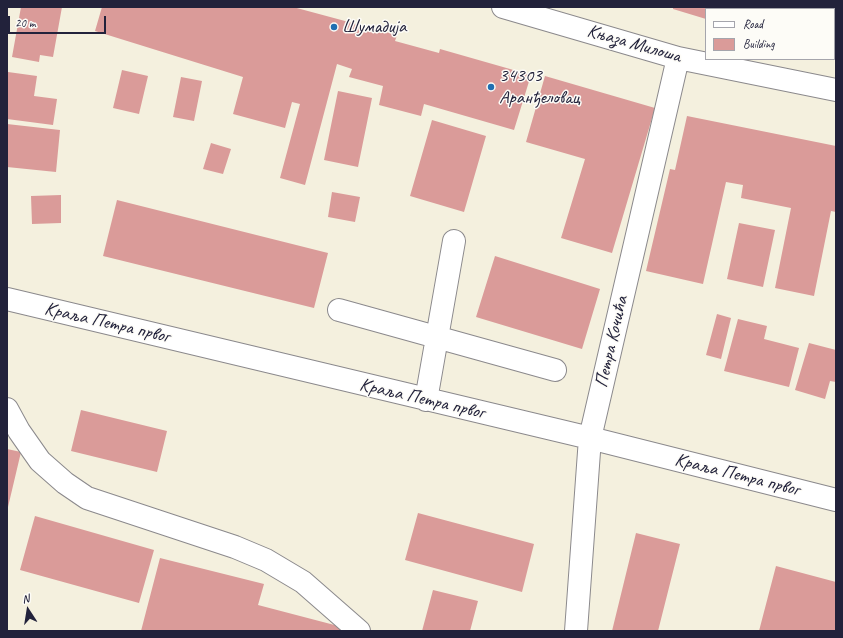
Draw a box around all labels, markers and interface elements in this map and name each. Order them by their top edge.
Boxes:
scale bar [10,8,108,34]
legend [705,8,835,60]
text: 20 m [15,15,35,31]
place label: Шумадија [342,16,406,38]
text: Road [743,16,763,32]
street label: Књаза Милоша [585,20,683,68]
marker: Шумадија [329,22,339,32]
text: Building [743,36,775,52]
place label: 34303 Аранђеловац [499,65,580,109]
marker: 34303 Аранђеловац [486,82,496,92]
street label: Петра Кочића [590,294,634,390]
street label: Краља Петра првог [42,298,172,348]
street label: Краља Петра првог [357,374,487,424]
street label: Краља Петра првог [672,449,802,501]
north arrow [8,590,48,630]
text: N [21,591,30,606]

